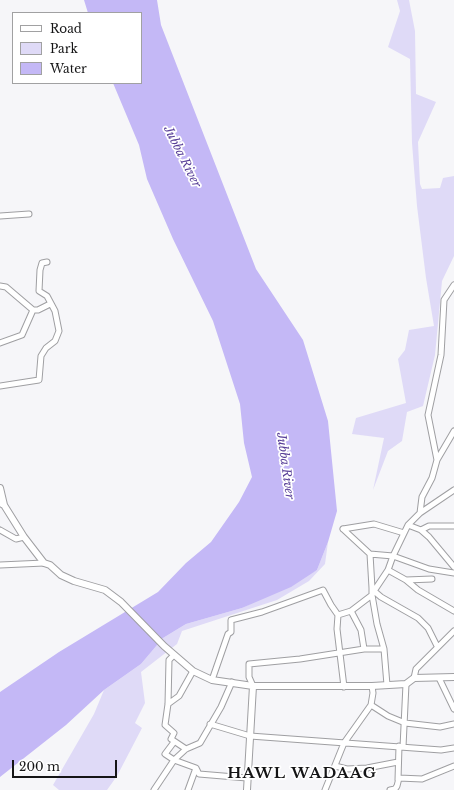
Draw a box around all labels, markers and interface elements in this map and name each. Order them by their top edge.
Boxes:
legend [12,12,142,84]
text: Road [50,21,82,36]
text: Park [50,41,78,56]
text: Water [50,61,87,76]
water label: Jubba River [160,124,204,190]
water label: Jubba River [273,432,297,500]
scale bar [14,752,119,778]
text: 200 m [19,759,60,774]
district label: HAWL WADAAG [227,765,377,783]

